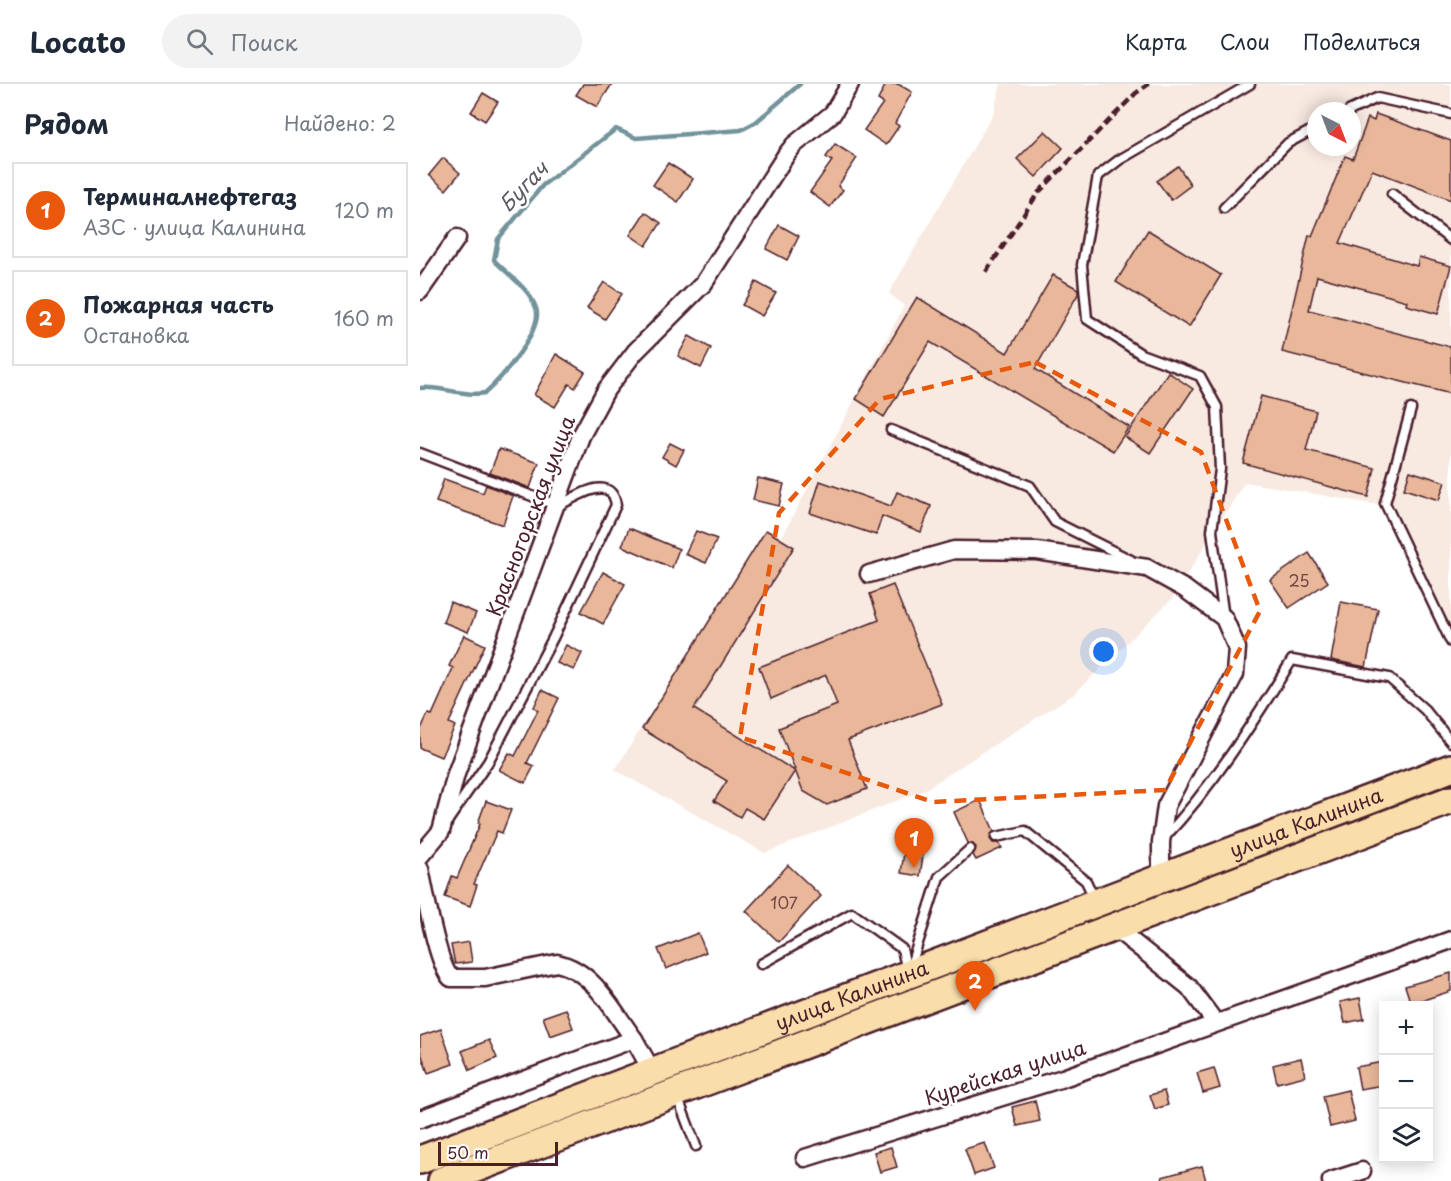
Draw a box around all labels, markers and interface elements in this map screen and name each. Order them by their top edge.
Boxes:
search box [162,14,582,68]
text: Locato [30,20,126,63]
icon: search [183,25,216,58]
text: Поиск [231,25,298,58]
text: Карта [1125,25,1187,57]
text: Слои [1220,25,1270,57]
text: Поделиться [1303,25,1421,57]
north arrow [1307,102,1361,156]
text: Рядом [24,104,109,143]
text: Найдено: 2 [284,108,396,138]
water label: Бугач [490,152,556,218]
text: Терминалнефтегаз [83,179,297,212]
text: 1 [41,195,50,225]
text: 120 m [335,195,394,225]
text: АЗС · улица Калинина [83,212,306,242]
text: Пожарная часть [83,287,274,320]
text: 2 [38,303,53,333]
text: 160 m [334,303,394,333]
text: Остановка [83,320,189,350]
street label: Красногорская улица [478,411,582,620]
house number: 25 [1288,568,1310,592]
your location [1089,637,1118,666]
street label: улица Калинина [1225,779,1387,865]
pin: 1 [894,818,934,868]
house number: 107 [770,890,798,914]
street label: улица Калинина [771,952,933,1038]
pin: 2 [956,962,994,1011]
map controls [1379,1001,1433,1163]
button: + [1379,1001,1433,1055]
street label: Курейская улица [920,1032,1090,1112]
button: − [1379,1055,1433,1109]
button: layers [1379,1109,1433,1163]
scale bar [438,1139,558,1166]
text: 50 m [447,1140,488,1164]

